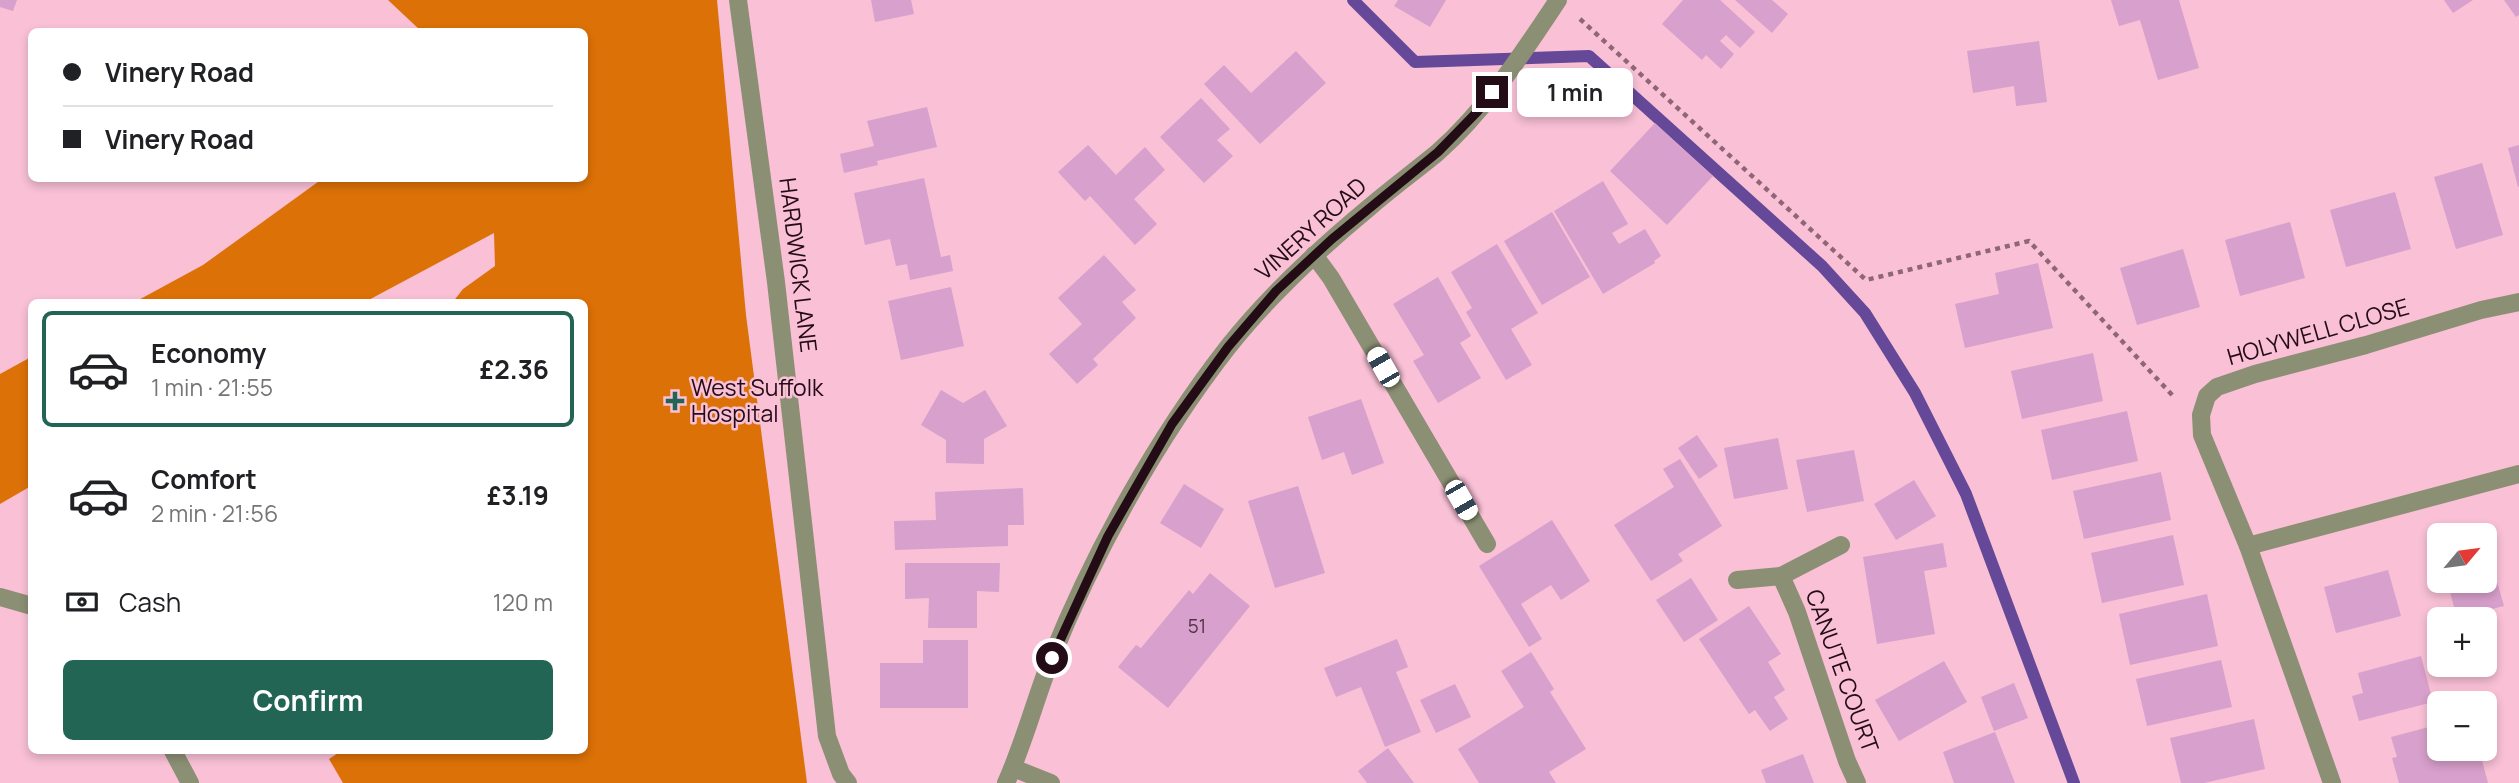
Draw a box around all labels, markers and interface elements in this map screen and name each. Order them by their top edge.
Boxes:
text: Vinery Road [105,54,254,90]
callout: 1 min [1516,68,1632,116]
route end [1476,76,1508,108]
text: 1 min [1547,76,1603,108]
text: Vinery Road [105,121,254,157]
street label: VINERY ROAD [1248,170,1373,287]
street label: HARDWICK LANE [772,176,826,354]
street label: HOLYWELL CLOSE [2223,290,2412,372]
text: Economy [151,335,266,371]
icon: car [67,338,130,401]
car [1364,344,1403,390]
text: £2.36 [480,351,549,387]
text: 1 min · 21:55 [151,371,273,403]
place label: West Suffolk Hospital [691,371,824,429]
marker: West Suffolk Hospital [665,391,685,411]
text: Comfort [151,461,257,497]
icon: car [67,464,130,527]
text: £3.19 [487,477,549,513]
car [1442,477,1481,523]
text: 2 min · 21:56 [151,497,278,529]
north arrow [2427,523,2497,593]
map controls [2427,523,2497,761]
icon: cash [63,583,101,621]
text: Cash [119,584,181,620]
street label: CANUTE COURT [1799,585,1887,757]
text: 120 m [493,586,553,618]
button: + [2427,607,2497,677]
house number: 51 [1188,613,1206,639]
route start [1036,642,1068,674]
button: Confirm [63,660,553,740]
button: − [2427,691,2497,761]

